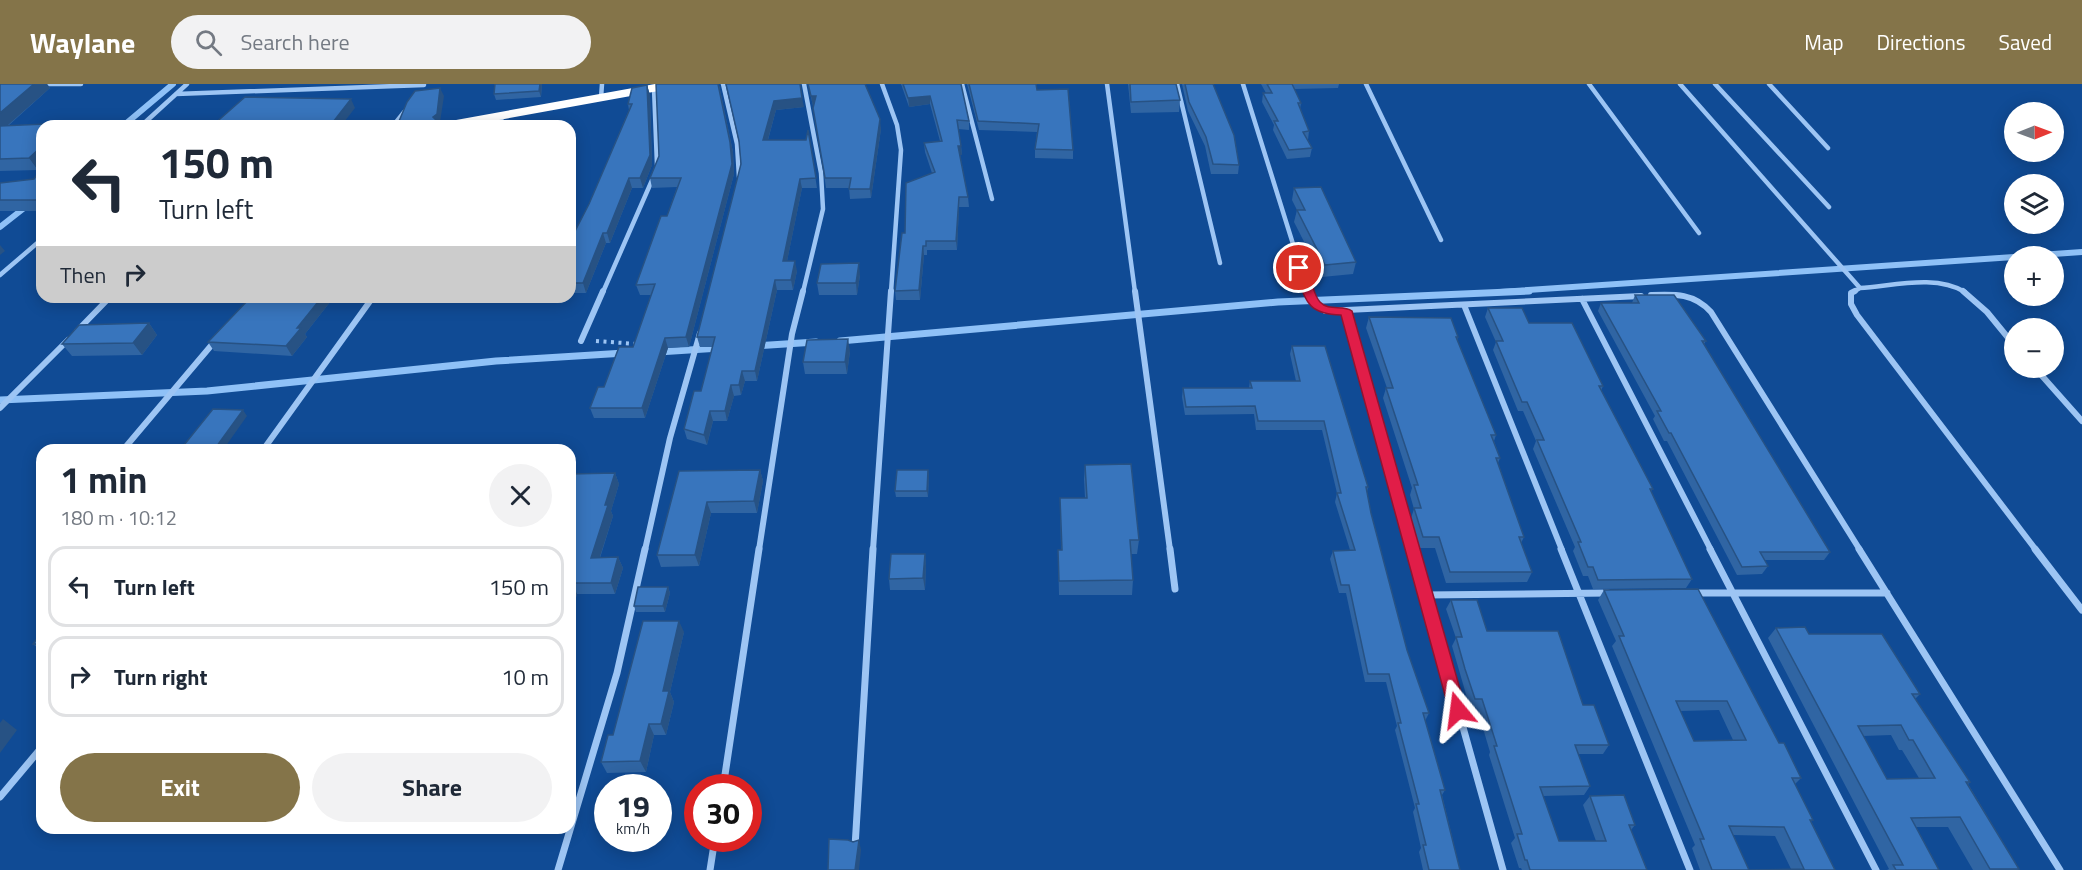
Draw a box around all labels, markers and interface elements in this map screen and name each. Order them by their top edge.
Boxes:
search box [171,15,591,69]
text: Waylane [30,21,135,64]
text: Search here [240,25,350,59]
icon: search [192,26,225,59]
text: Map [1804,26,1844,58]
text: Directions [1877,26,1966,58]
text: Saved [1999,26,2052,58]
north arrow [2004,102,2064,162]
map controls [2004,102,2064,378]
text: 150 m [159,130,274,194]
icon: left [60,144,138,222]
button: layers [2004,174,2064,234]
text: Turn left [159,188,253,229]
pin [1273,242,1324,293]
button: + [2004,246,2064,306]
icon: arrive [1282,251,1315,284]
text: Then [60,258,106,292]
icon: right [118,258,151,291]
button: − [2004,318,2064,378]
text: 1 min [60,452,147,507]
button: close [489,464,552,527]
text: 180 m · 10:12 [60,502,177,533]
icon: left [63,570,96,603]
text: Turn left [114,570,195,604]
text: 150 m [489,570,549,604]
icon: right [63,660,96,693]
text: Turn right [114,660,208,694]
text: 10 m [501,660,549,694]
position arrow [1426,678,1490,742]
button: Exit [60,753,300,822]
button: Share [312,753,552,822]
speed limit sign: 30 [684,774,762,852]
text: 19 [616,783,650,829]
text: km/h [616,817,650,840]

